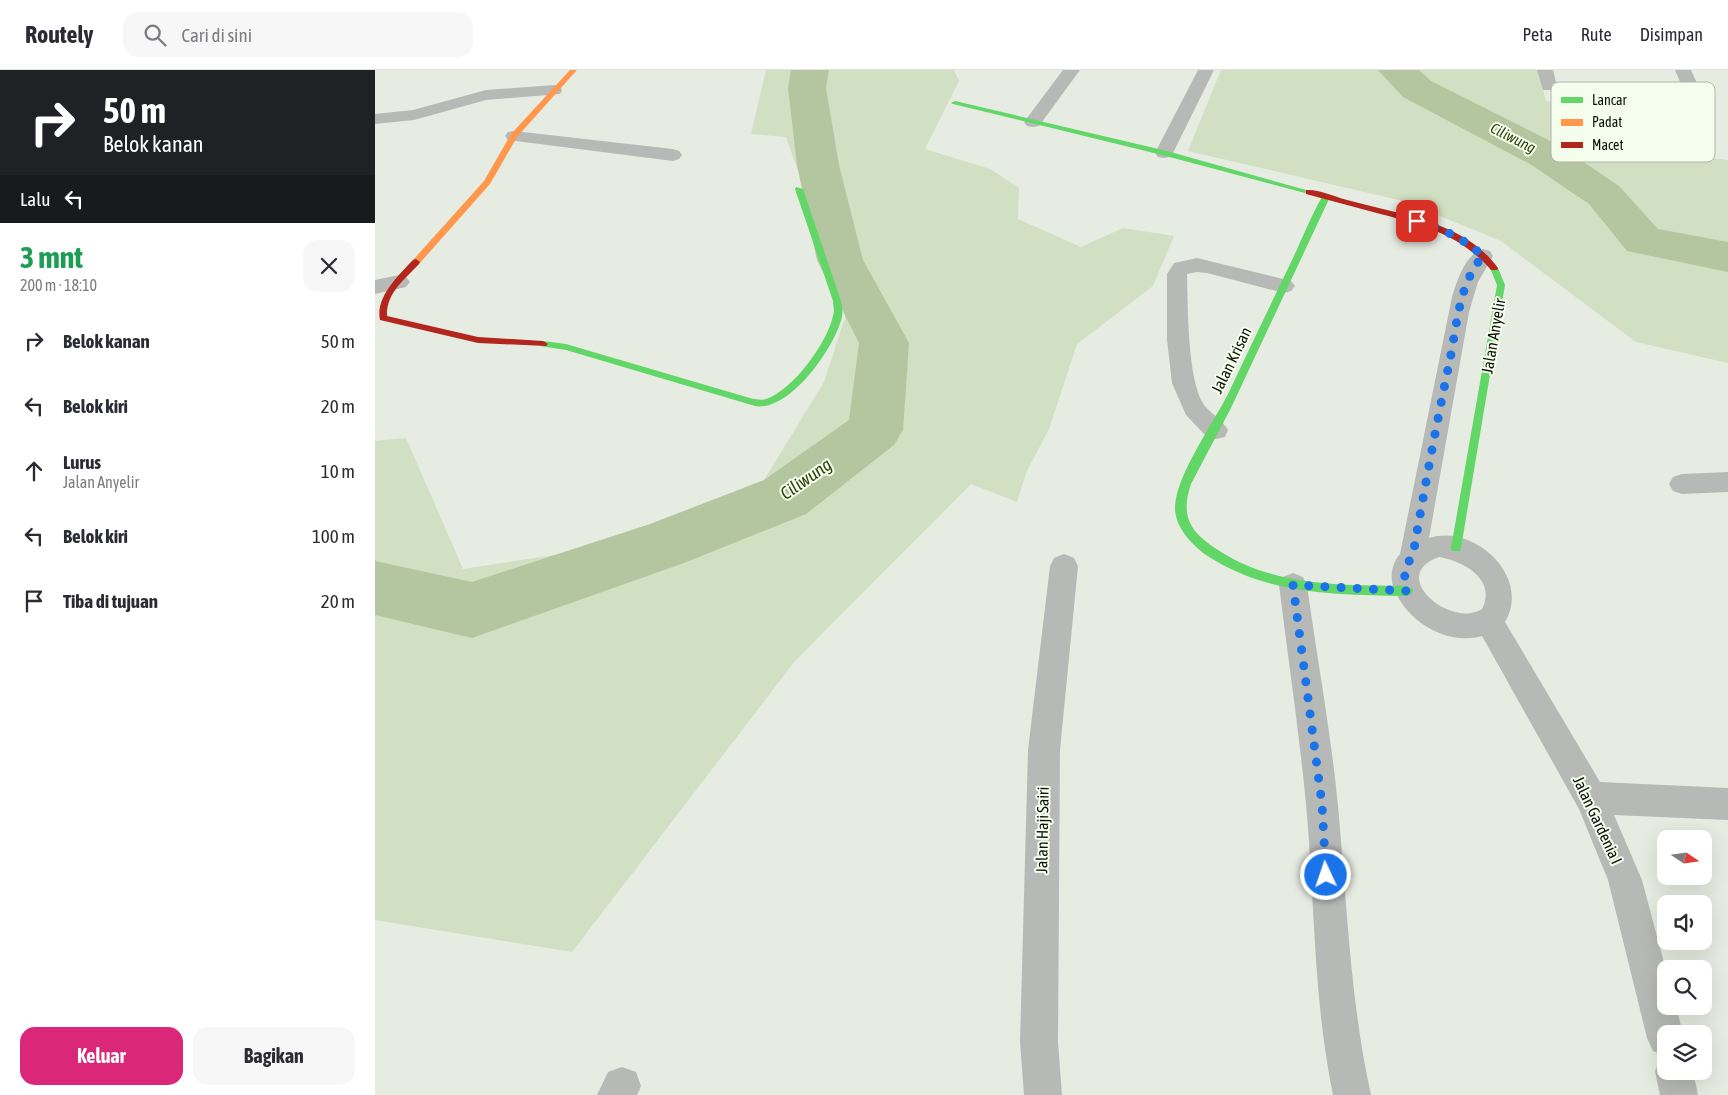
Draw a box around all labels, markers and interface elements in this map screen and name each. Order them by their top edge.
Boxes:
search box [123,12,473,57]
text: Routely [25,21,93,48]
icon: search [141,21,169,49]
text: Cari di sini [181,24,252,46]
text: Peta [1522,24,1553,45]
text: Rute [1581,24,1612,45]
text: Disimpan [1640,24,1703,45]
legend [1551,82,1715,162]
icon: right [20,90,85,155]
text: 50 m [103,90,166,130]
text: Lancar [1592,92,1627,108]
text: Padat [1592,114,1622,130]
water label: Ciliwung [1488,119,1539,156]
text: Belok kanan [103,131,204,157]
text: Macet [1592,137,1623,153]
icon: left [60,185,88,213]
text: Lalu [20,188,50,210]
pin [1396,200,1438,242]
icon: arrive [1403,207,1431,235]
text: 3 mnt [20,240,83,274]
button: close [303,240,355,292]
text: 200 m · 18:10 [20,276,97,294]
street label: Jalan Anyelir [1478,297,1510,375]
street label: Jalan Krisan [1207,324,1255,396]
icon: right [20,327,48,355]
text: Belok kanan [63,330,150,352]
text: 50 m [321,330,355,352]
icon: left [20,392,48,420]
text: Belok kiri [63,395,128,417]
text: 20 m [321,395,355,417]
text: Lurus [63,451,101,473]
water label: Ciliwung [776,453,835,504]
icon: ahead [20,457,48,485]
text: 10 m [321,460,355,482]
text: Jalan Anyelir [63,473,139,491]
icon: left [20,522,48,550]
text: Belok kiri [63,525,128,547]
text: 100 m [312,525,355,547]
icon: arrive [20,587,48,615]
text: Tiba di tujuan [63,590,158,612]
text: 20 m [321,590,355,612]
street label: Jalan Gardenia I [1570,773,1626,867]
street label: Jalan Haji Sairi [1032,786,1053,874]
north arrow [1657,830,1713,885]
map controls [1657,830,1712,1080]
position arrow [1299,848,1351,900]
button: sound [1657,895,1712,950]
button: search [1657,960,1712,1015]
button: layers [1657,1025,1712,1080]
button: Keluar [20,1027,183,1085]
button: Bagikan [193,1027,355,1085]

